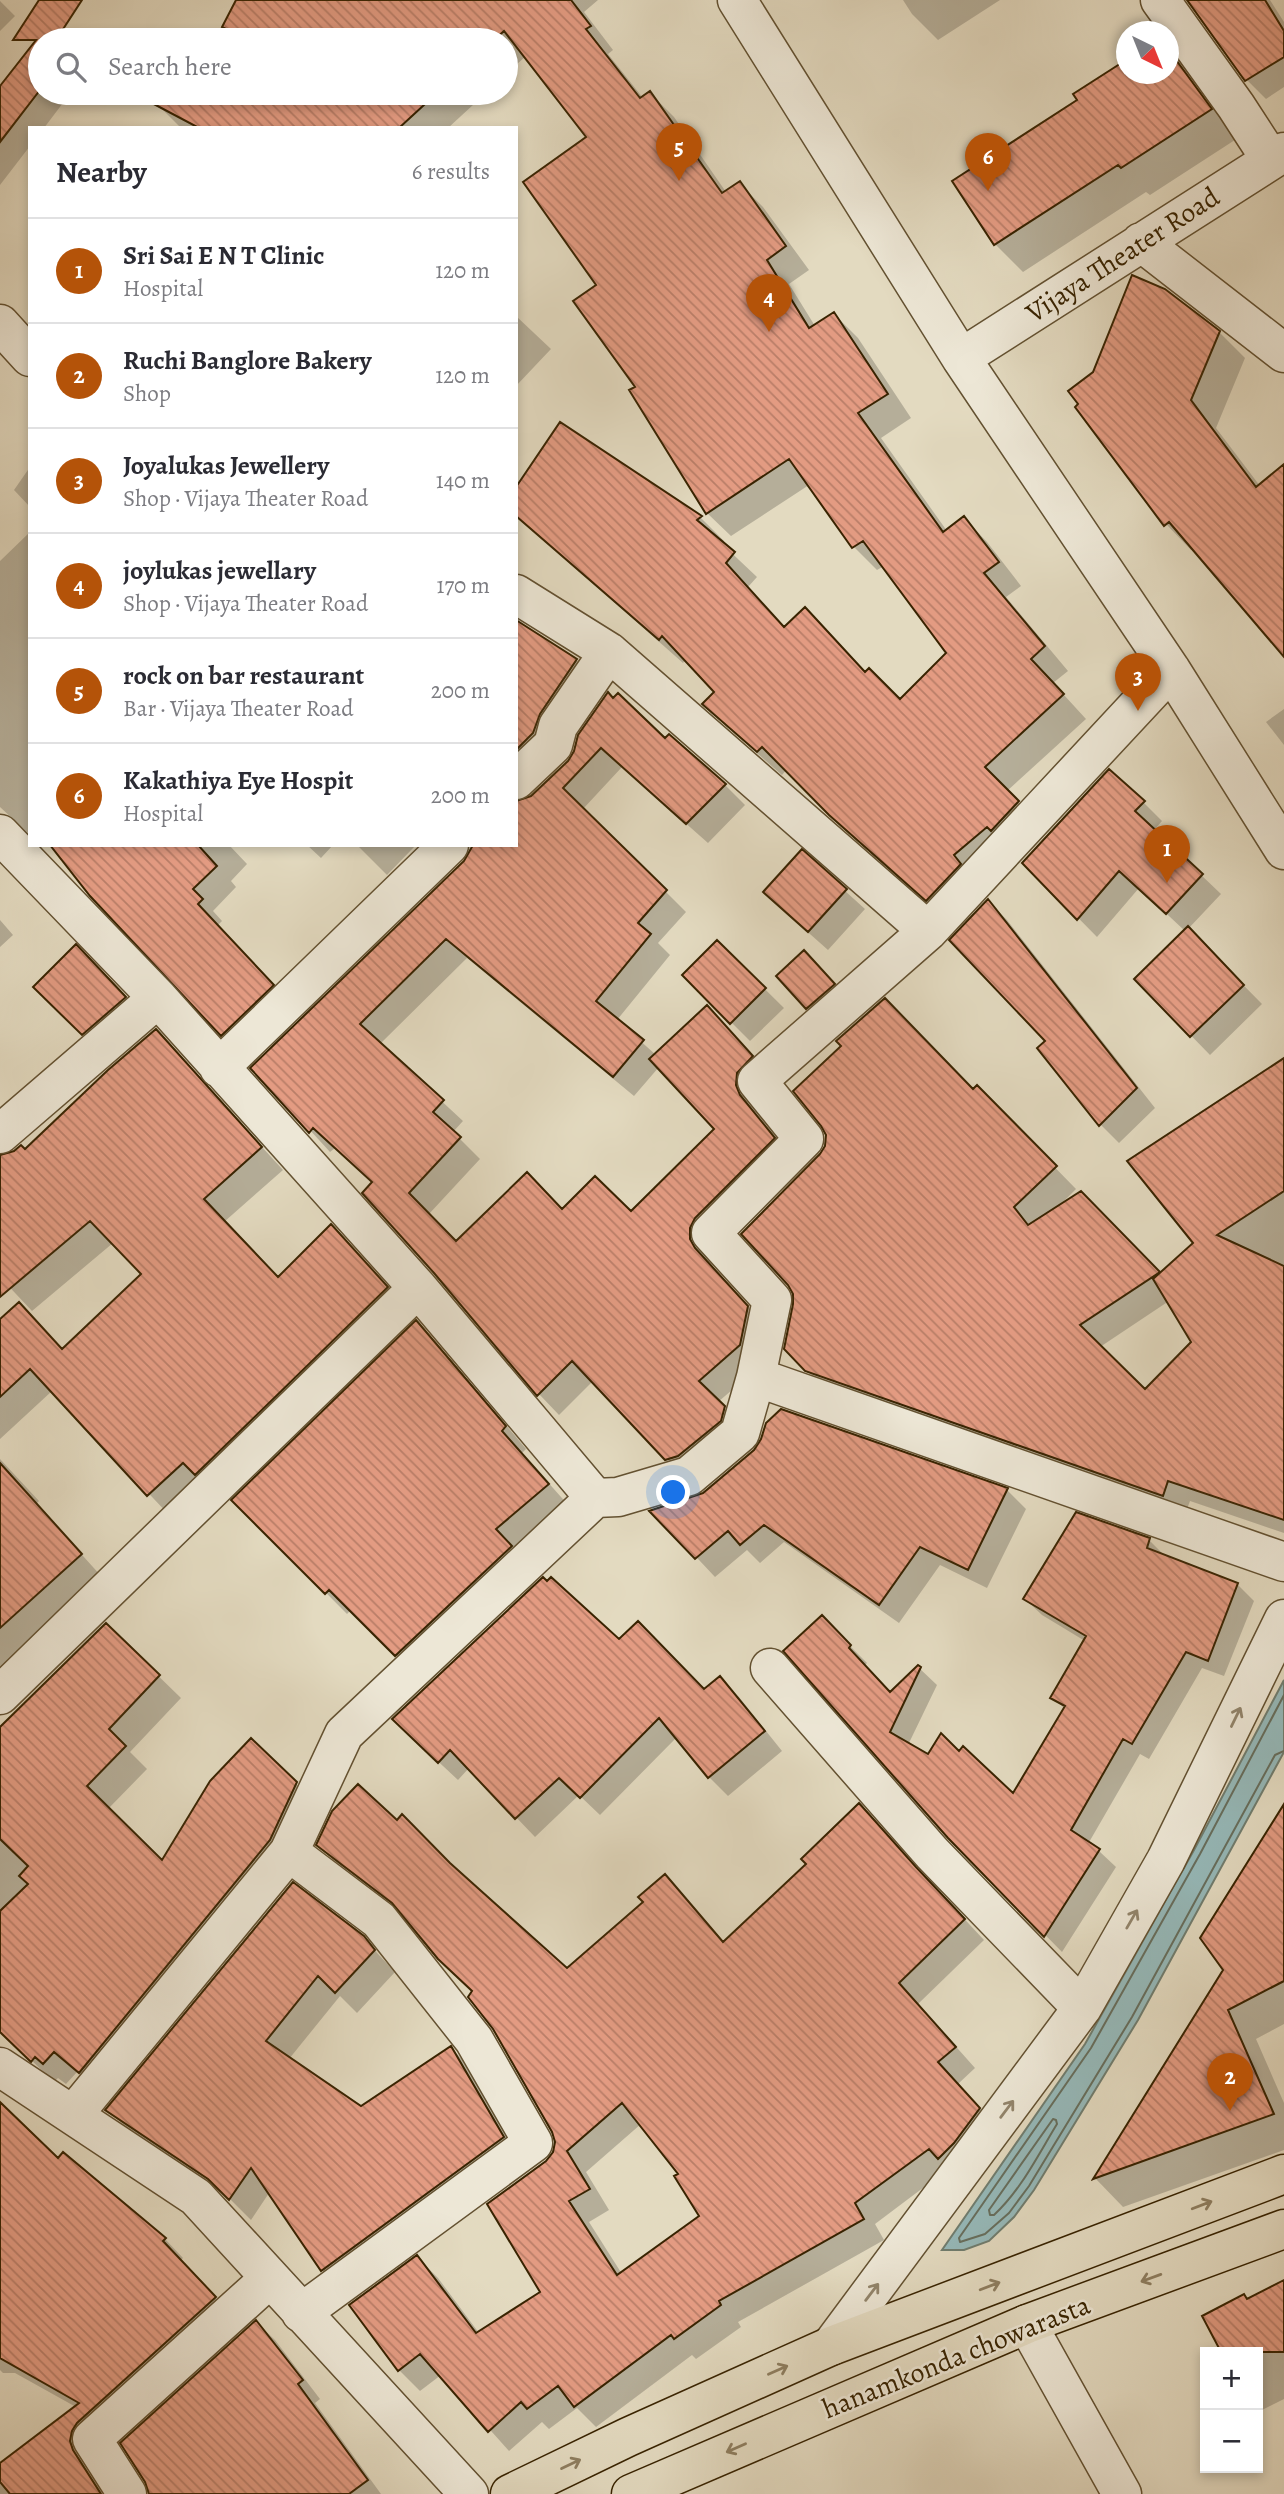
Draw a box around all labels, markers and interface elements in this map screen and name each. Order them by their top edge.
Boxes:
north arrow [1116,21,1179,84]
search box [28,28,518,105]
icon: search [52,48,90,86]
text: Search here [108,49,232,84]
pin: 5 [656,123,702,181]
pin: 6 [965,133,1011,191]
text: Nearby [56,152,147,192]
text: 6 results [412,156,490,187]
street label: Vijaya Theater Road [1018,177,1227,332]
text: Sri Sai E N T Clinic [123,238,325,273]
text: 1 [75,255,83,286]
text: 120 m [435,255,490,286]
text: Hospital [123,273,203,304]
pin: 4 [746,274,792,332]
text: Ruchi Banglore Bakery [123,343,372,378]
text: 2 [73,360,85,391]
text: 120 m [435,360,490,391]
text: Shop [123,378,171,409]
text: Joyalukas Jewellery [123,448,329,483]
text: 3 [74,465,84,496]
text: 140 m [436,465,490,496]
text: Shop · Vijaya Theater Road [123,483,368,514]
text: joylukas jewellary [123,553,316,588]
text: 4 [74,570,84,601]
text: 170 m [437,570,490,601]
text: Shop · Vijaya Theater Road [123,588,368,619]
pin: 3 [1115,653,1161,711]
text: rock on bar restaurant [123,658,364,693]
text: 5 [74,675,84,706]
text: 200 m [431,675,490,706]
text: Bar · Vijaya Theater Road [123,693,354,724]
text: Kakathiya Eye Hospit [123,763,353,798]
text: 6 [74,780,84,811]
text: 200 m [431,780,490,811]
text: Hospital [123,798,203,829]
pin: 1 [1144,825,1190,883]
your location [656,1475,690,1509]
one-way arrow [1230,1707,1243,1728]
one-way arrow [1125,1910,1139,1930]
pin: 2 [1207,2053,1253,2111]
one-way arrow [1000,2100,1014,2119]
one-way arrow [1191,2197,1213,2210]
one-way arrow [1140,2273,1162,2286]
one-way arrow [978,2279,1000,2291]
one-way arrow [864,2283,879,2301]
street label: hanamkonda chowarasta [817,2286,1096,2428]
map controls [1200,2347,1263,2473]
button: + [1200,2347,1263,2410]
one-way arrow [767,2363,788,2376]
button: − [1200,2410,1263,2473]
one-way arrow [726,2442,748,2455]
one-way arrow [560,2457,581,2471]

